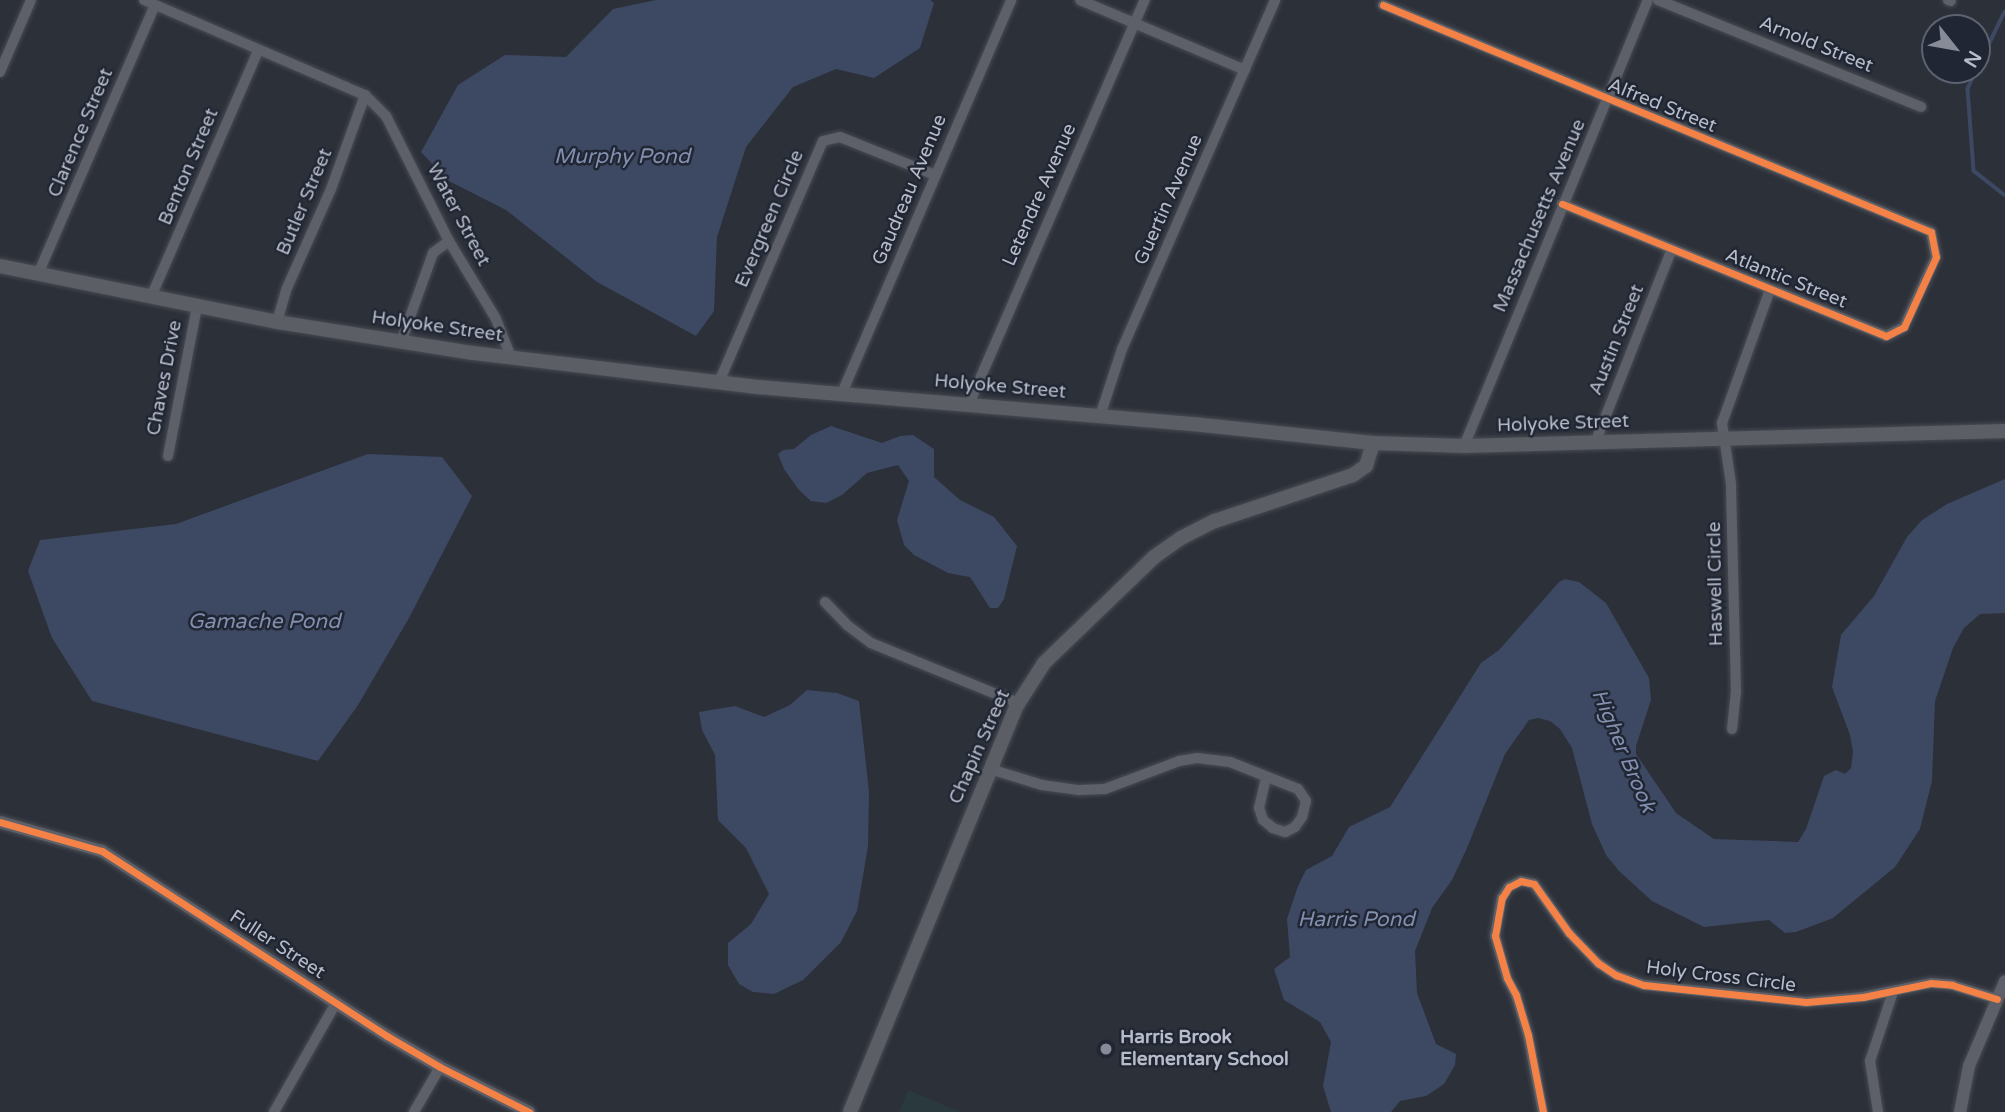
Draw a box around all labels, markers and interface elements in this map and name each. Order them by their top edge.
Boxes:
street label: Arnold Street [1756,12,1876,78]
north arrow [1921,14,1991,84]
text: N [1959,47,1986,71]
street label: Clarence Street [44,65,118,201]
street label: Alfred Street [1604,74,1720,138]
street label: Benton Street [154,105,224,229]
street label: Gaudreau Avenue [868,111,952,269]
street label: Massachusetts Avenue [1489,116,1591,316]
street label: Letendre Avenue [998,120,1082,270]
street label: Guertin Avenue [1130,131,1208,269]
water label: Murphy Pond [554,144,690,170]
street label: Butler Street [272,145,338,259]
street label: Evergreen Circle [731,147,809,291]
street label: Water Street [421,160,495,270]
street label: Atlantic Street [1722,244,1850,314]
street label: Austin Street [1584,281,1650,399]
street label: Holyoke Street [370,307,504,347]
street label: Chaves Drive [143,318,187,438]
street label: Holyoke Street [933,370,1067,404]
street label: Holyoke Street [1497,410,1629,438]
street label: Haswell Circle [1704,521,1728,647]
water label: Gamache Pond [188,609,340,635]
street label: Chapin Street [945,686,1015,808]
water label: Higher Brook [1586,686,1660,816]
street label: Fuller Street [225,906,329,984]
water label: Harris Pond [1297,907,1415,933]
street label: Holy Cross Circle [1645,956,1797,998]
place label: Harris Brook Elementary School [1120,1027,1289,1071]
marker: Harris Brook Elementary School [1098,1041,1114,1057]

